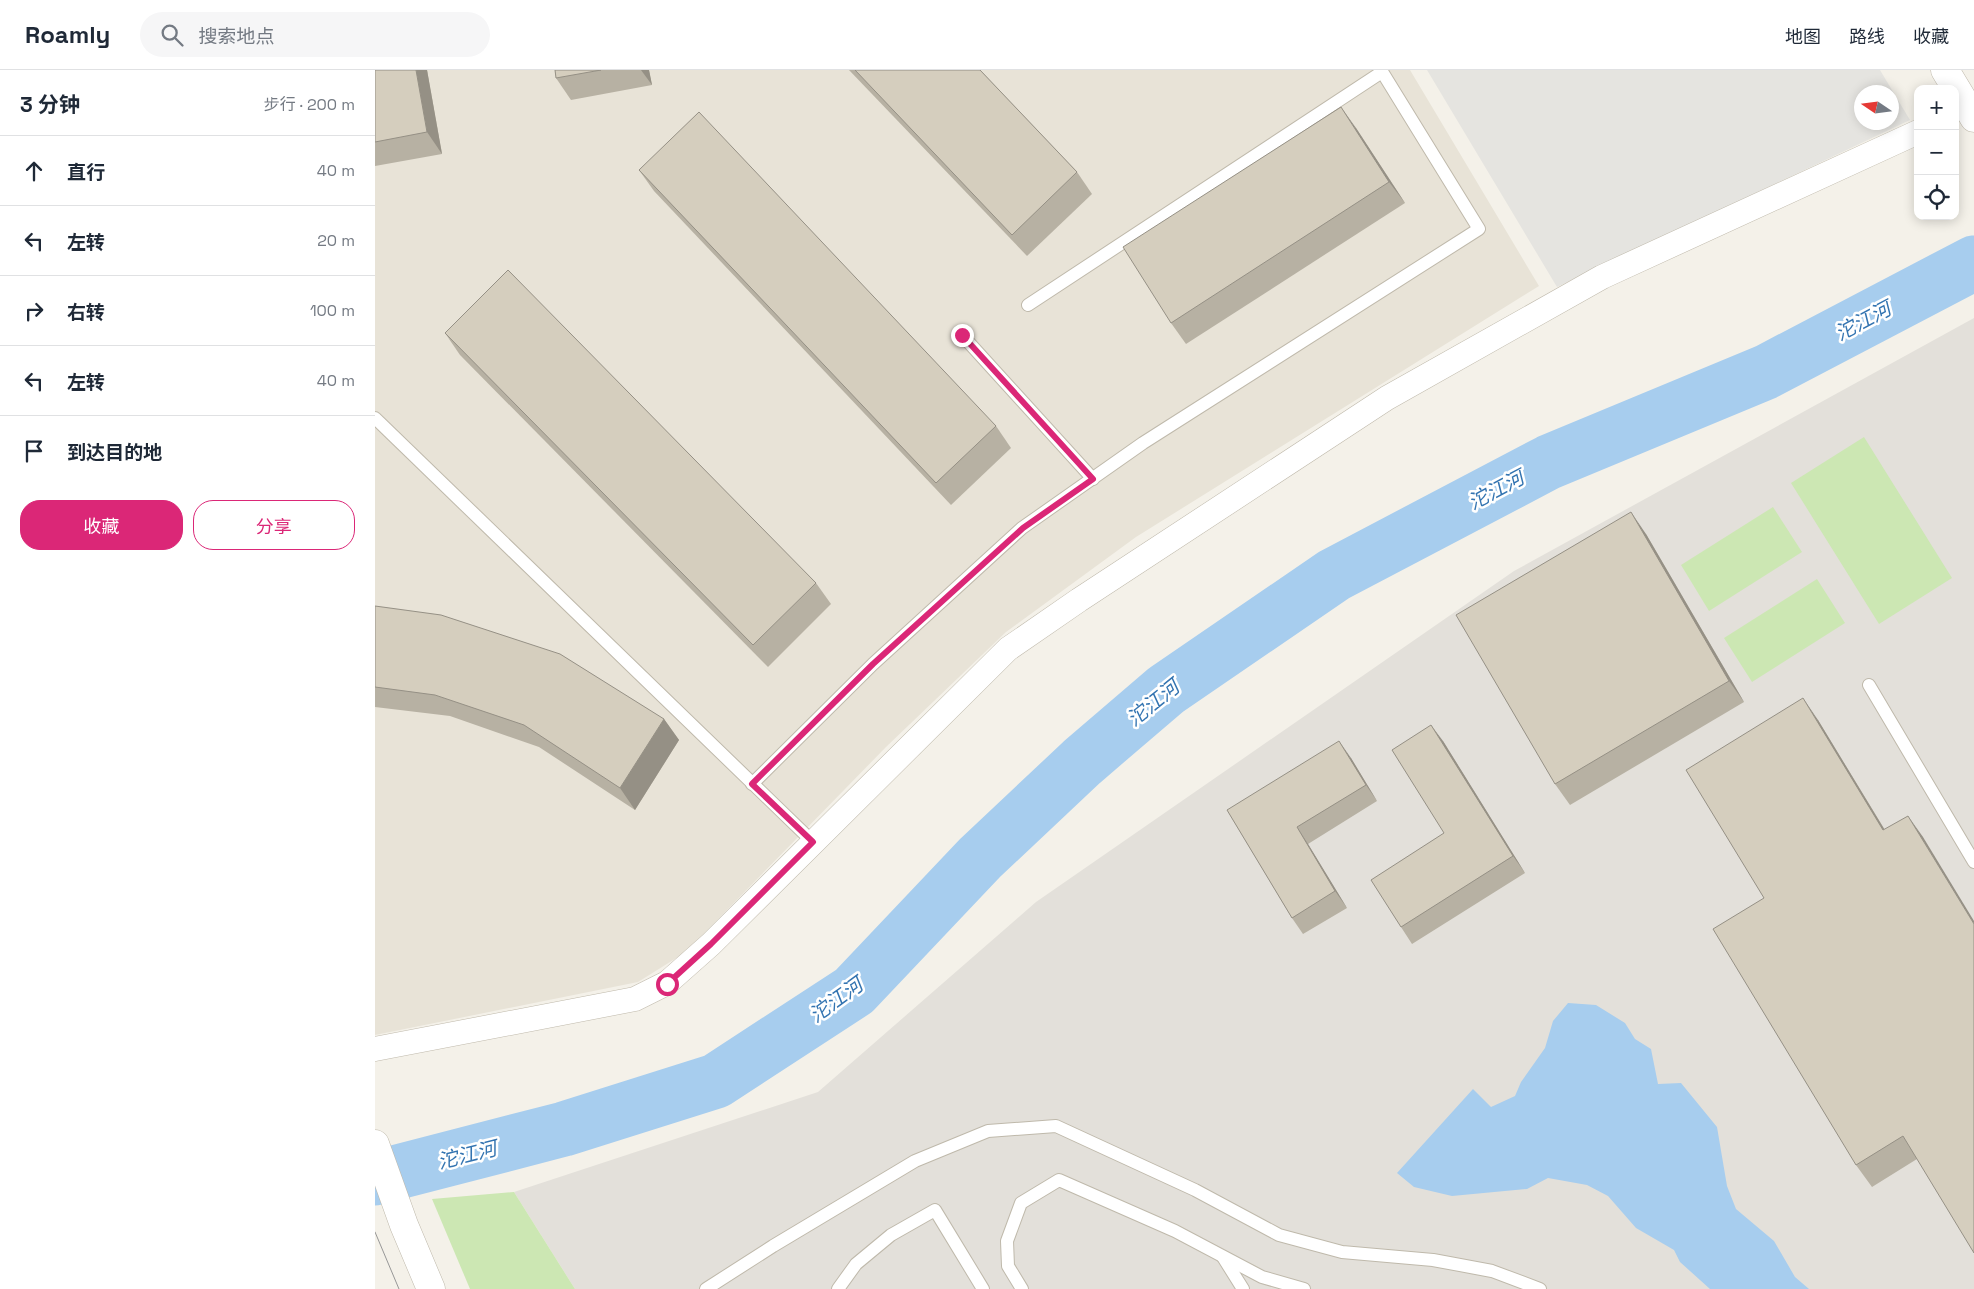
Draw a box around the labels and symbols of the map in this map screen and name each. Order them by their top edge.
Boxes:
north arrow [1854,85,1899,130]
water label: 沱江河 [1830,294,1899,347]
route end [951,324,974,347]
water label: 沱江河 [1463,463,1532,516]
water label: 沱江河 [1122,672,1188,732]
water label: 沱江河 [804,969,871,1028]
route start [656,973,679,996]
water label: 沱江河 [435,1134,503,1175]

